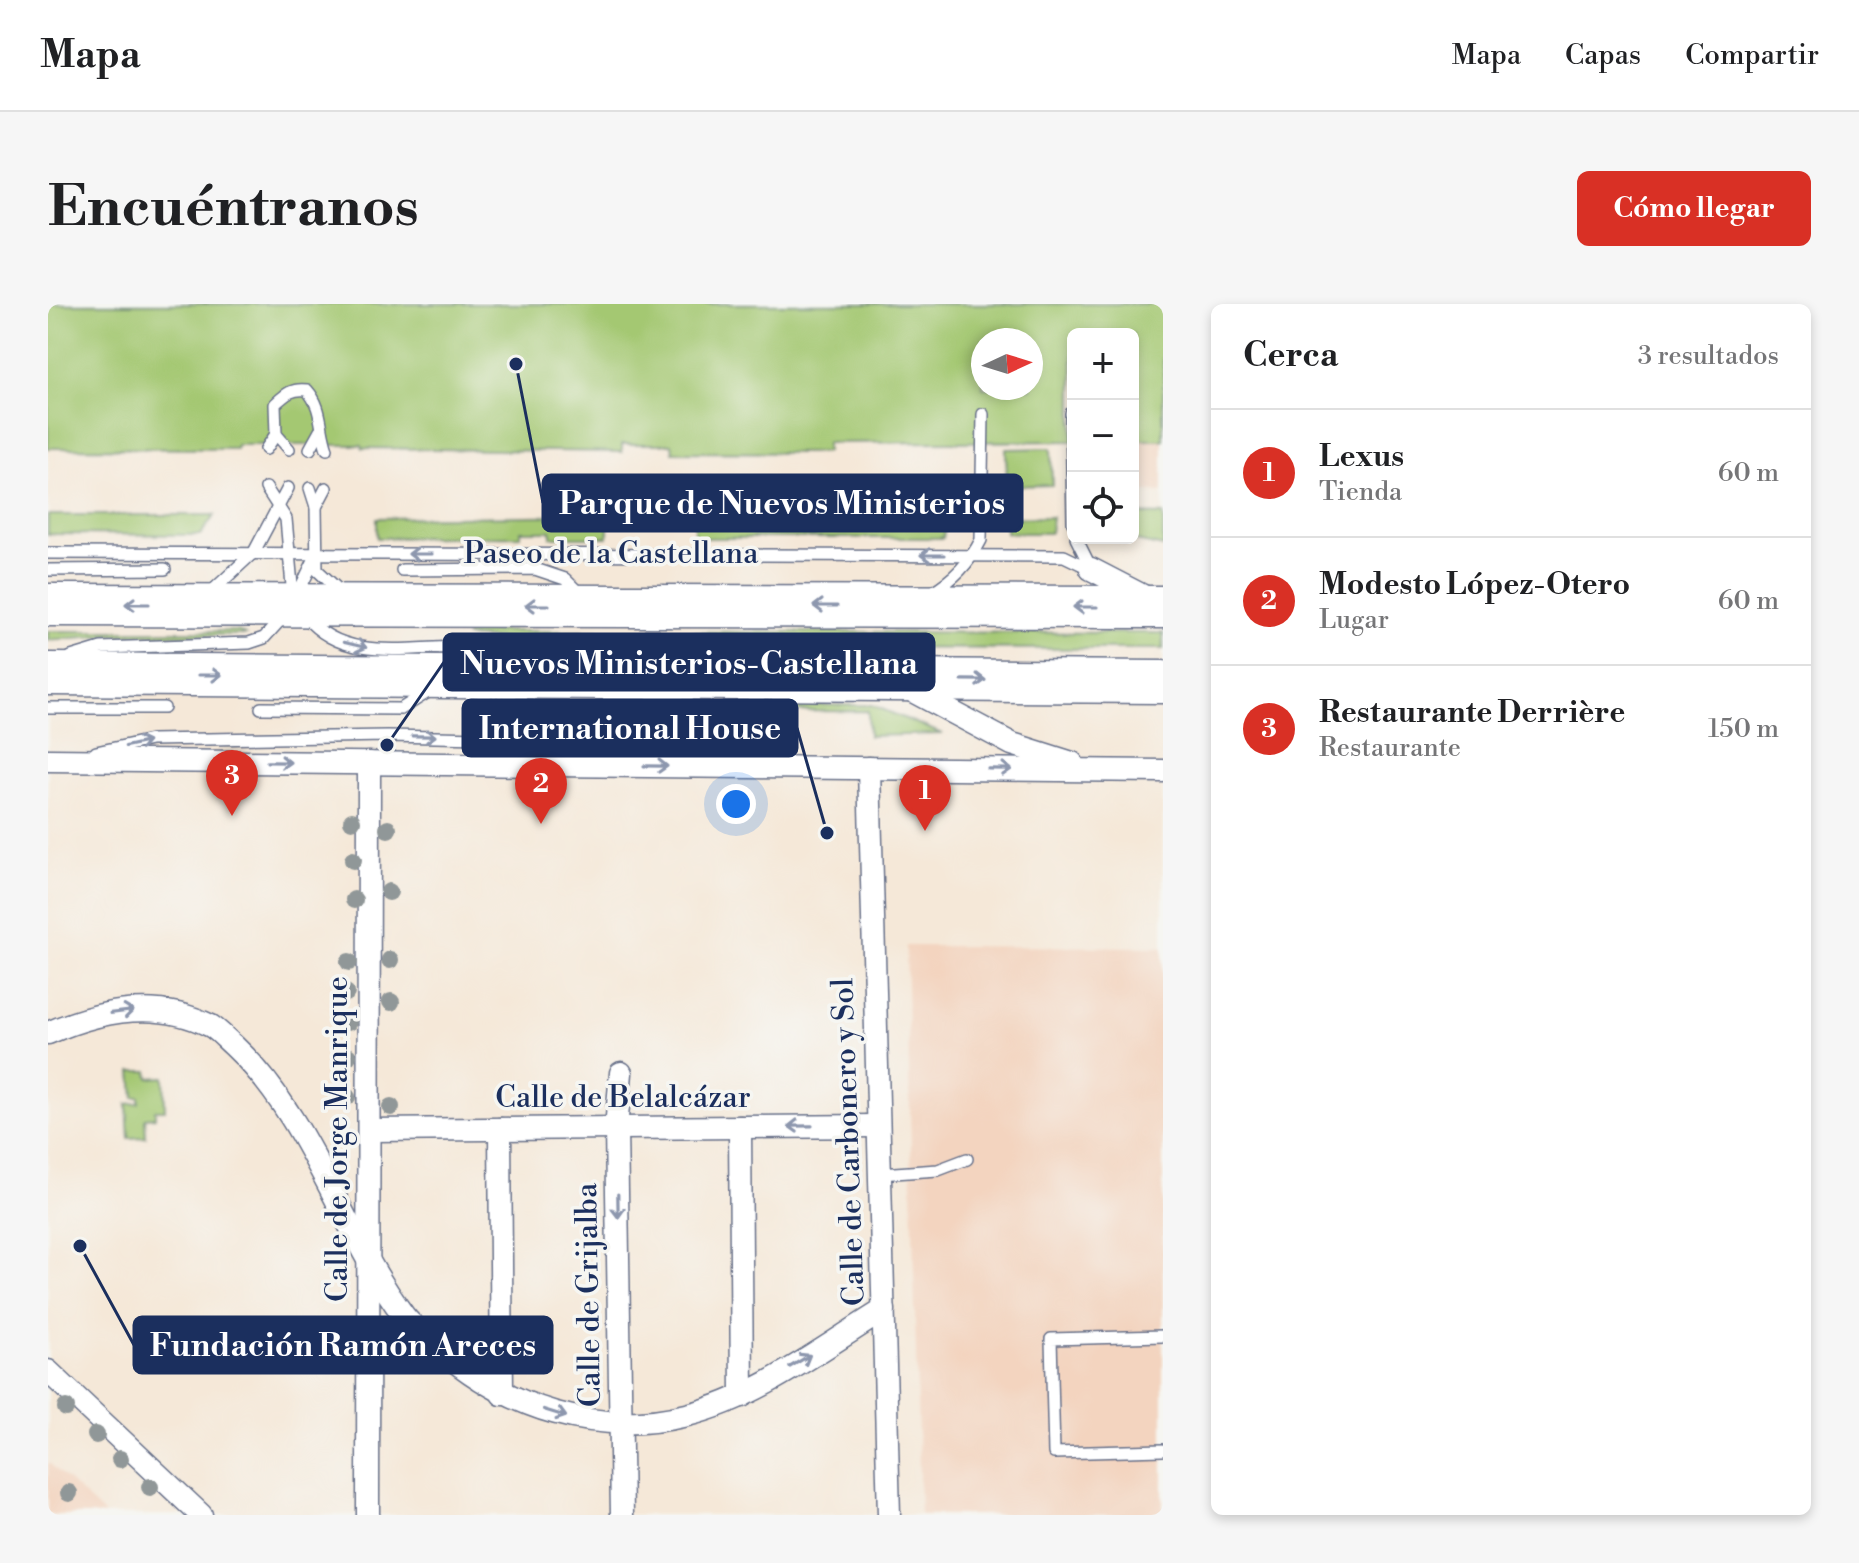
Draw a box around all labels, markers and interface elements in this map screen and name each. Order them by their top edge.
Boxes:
text: Mapa [40,32,140,79]
text: Mapa [1452,38,1521,73]
text: Capas [1565,38,1641,73]
text: Compartir [1685,38,1819,73]
button: Cómo llegar [1577,171,1811,246]
text: Encuéntranos [48,173,419,243]
north arrow [971,328,1043,400]
map controls [1067,328,1139,544]
button: + [1067,328,1139,400]
text: Cerca [1243,335,1338,377]
text: 3 resultados [1638,340,1779,372]
button: − [1067,400,1139,472]
text: Lexus [1319,438,1404,476]
text: 1 [1263,457,1275,489]
text: 60 m [1718,457,1779,489]
button: locate [1067,472,1139,544]
callout: Parque de Nuevos Ministerios [543,475,1022,531]
text: Tienda [1319,476,1402,508]
text: Parque de Nuevos Ministerios [559,484,1005,524]
street label: Paseo de la Castellana [464,535,759,573]
one-way arrow [407,546,434,562]
one-way arrow [919,547,946,563]
text: Modesto López-Otero [1319,566,1630,604]
text: 2 [1261,585,1277,617]
text: 60 m [1718,585,1779,617]
one-way arrow [124,596,151,612]
one-way arrow [524,597,551,613]
one-way arrow [812,598,839,614]
one-way arrow [1072,599,1099,615]
text: Lugar [1319,604,1389,636]
callout: Nuevos Ministerios-Castellana [444,634,934,690]
one-way arrow [342,638,368,653]
text: Nuevos Ministerios-Castellana [460,644,919,684]
one-way arrow [196,667,223,683]
one-way arrow [960,672,987,688]
text: Restaurante Derrière [1319,694,1625,732]
callout: International House [463,700,797,756]
text: International House [479,709,781,749]
text: 3 [1261,713,1277,745]
text: 150 m [1708,713,1779,745]
one-way arrow [410,729,437,744]
text: Restaurante [1319,732,1461,764]
one-way arrow [124,735,149,750]
pin: 3 [206,750,258,816]
one-way arrow [265,754,292,770]
pin: 2 [515,758,567,824]
one-way arrow [642,758,669,774]
one-way arrow [986,761,1013,777]
pin: 1 [899,765,951,831]
your location [716,784,756,824]
street label: Calle de Jorge Manrique [319,976,357,1302]
street label: Calle de Carbonero y Sol [824,977,874,1307]
one-way arrow [108,1004,135,1019]
street label: Calle de Belalcázar [495,1079,751,1117]
one-way arrow [787,1119,814,1134]
street label: Calle de Grijalba [568,1182,610,1408]
one-way arrow [610,1192,626,1219]
callout: Fundación Ramón Areces [134,1317,552,1373]
text: Fundación Ramón Areces [150,1326,536,1366]
one-way arrow [788,1352,811,1368]
one-way arrow [541,1406,567,1421]

